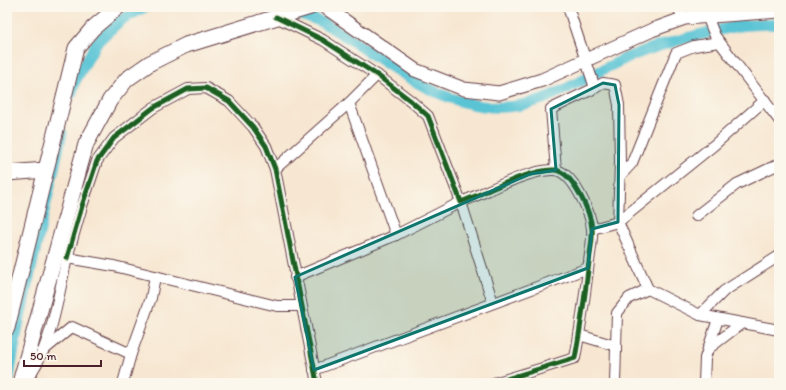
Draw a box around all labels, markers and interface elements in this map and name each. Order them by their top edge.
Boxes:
scale bar [24,342,101,368]
text: 50 m [30,349,56,363]

